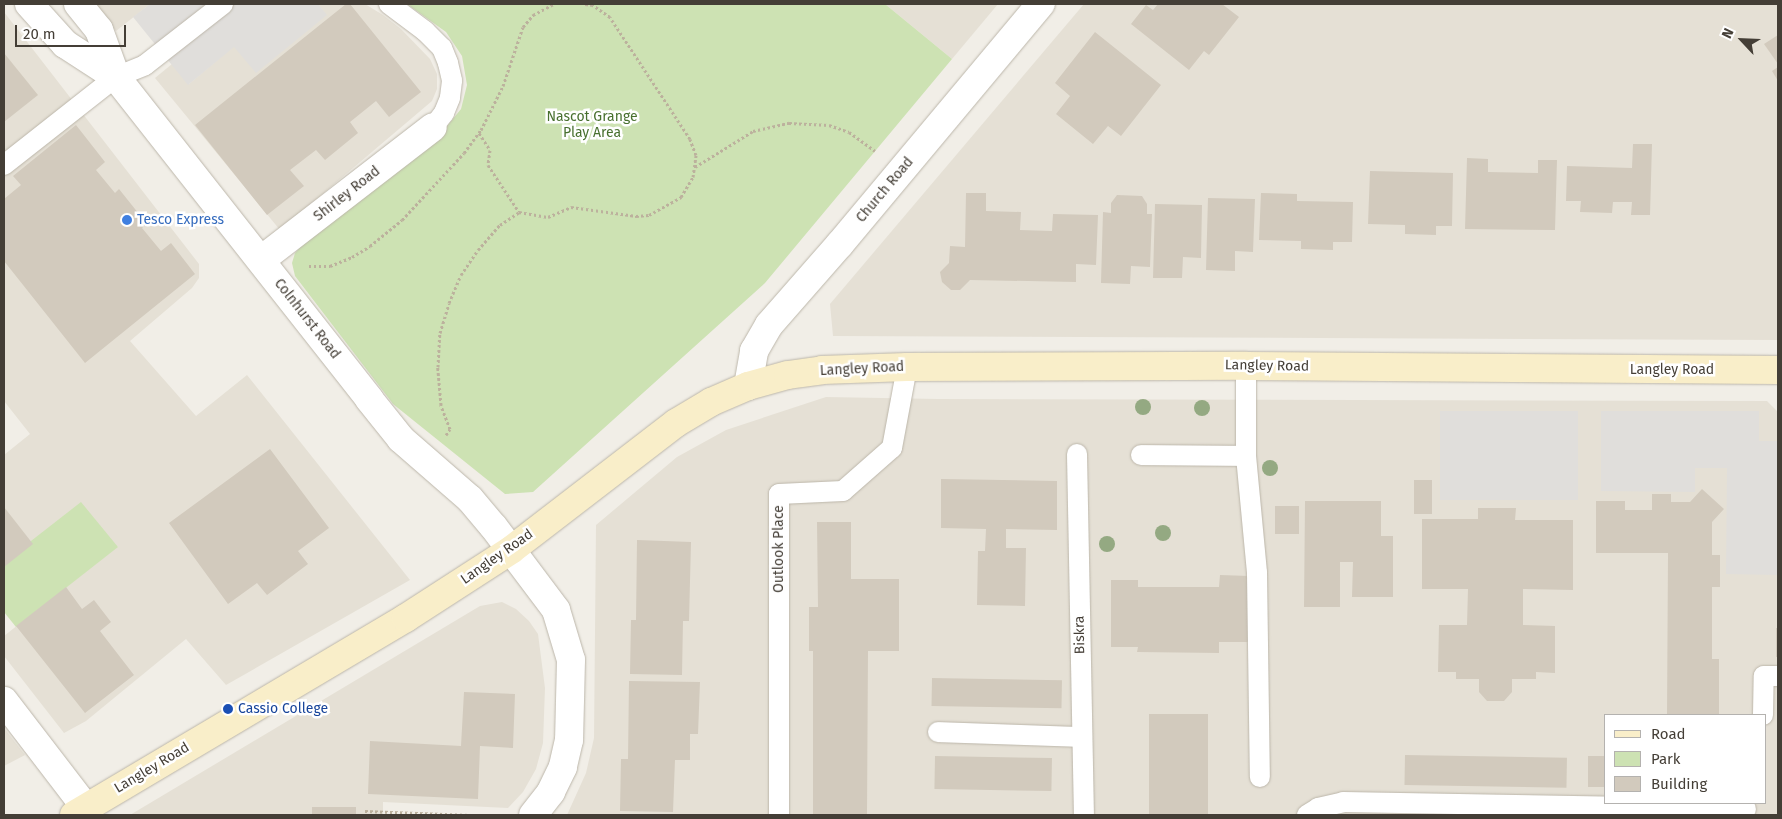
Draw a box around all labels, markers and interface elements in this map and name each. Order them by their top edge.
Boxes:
scale bar [18,15,129,47]
north arrow [1717,15,1767,65]
text: 20 m [23,25,56,43]
text: N [1718,26,1738,41]
park label: Nascot Grange Play Area [546,109,638,142]
street label: Church Road [853,154,917,226]
street label: Shirley Road [310,163,384,225]
place label: Tesco Express [137,212,224,228]
marker: Tesco Express [121,214,133,226]
street label: Colnhurst Road [270,276,344,362]
street label: Langley Road [1225,357,1309,375]
street label: Langley Road [819,358,905,380]
street label: Langley Road [1630,362,1714,378]
street label: Outlook Place [771,505,787,593]
street label: Langley Road [458,526,536,588]
street label: Biskra [1071,616,1089,654]
place label: Cassio College [238,701,328,717]
marker: Cassio College [222,703,234,715]
legend [1604,714,1767,804]
text: Road [1651,725,1686,743]
street label: Langley Road [111,739,193,797]
text: Park [1651,750,1681,768]
text: Building [1651,775,1707,793]

